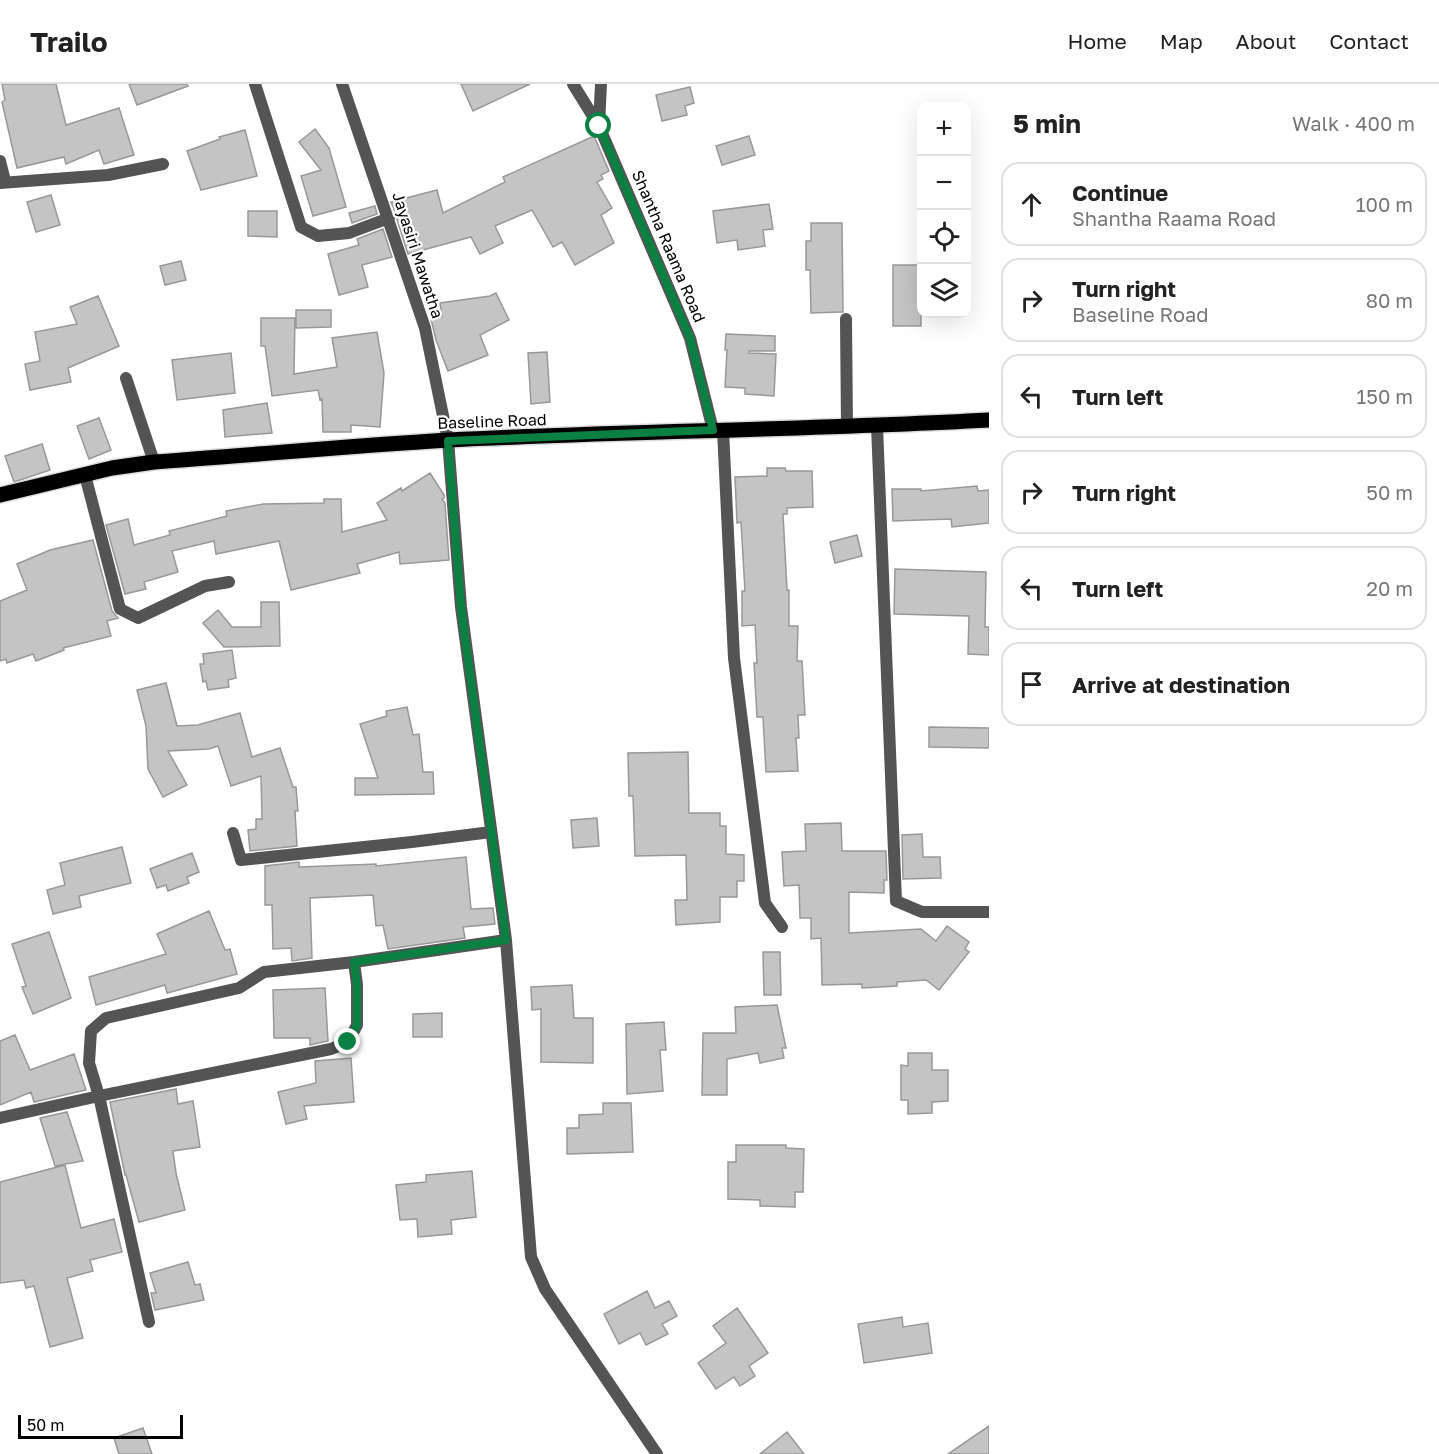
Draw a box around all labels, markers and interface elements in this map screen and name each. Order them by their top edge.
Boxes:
text: Trailo [30,25,108,58]
text: Home [1067,28,1127,54]
text: Map [1160,28,1203,54]
text: About [1236,28,1296,54]
text: Contact [1329,28,1409,54]
map controls [917,102,971,318]
button: + [917,102,971,156]
text: 5 min [1013,108,1081,139]
text: Walk · 400 m [1292,111,1415,135]
route start [585,112,611,138]
button: − [917,156,971,210]
street label: Shantha Raama Road [628,167,710,325]
text: Continue [1072,179,1168,206]
icon: ahead [1015,188,1048,221]
street label: Jayasiri Mawatha [388,189,448,321]
text: 100 m [1356,192,1413,216]
text: Shantha Raama Road [1072,206,1276,230]
button: locate [917,210,971,264]
button: layers [917,264,971,318]
text: Turn right [1072,275,1176,302]
icon: right [1015,284,1048,317]
text: 80 m [1366,288,1413,312]
text: Baseline Road [1072,302,1209,326]
icon: left [1015,380,1048,413]
text: Turn left [1072,383,1163,410]
text: 150 m [1357,384,1413,408]
street label: Baseline Road [437,409,547,433]
icon: right [1015,476,1048,509]
text: Turn right [1072,479,1176,506]
text: 50 m [1366,480,1413,504]
icon: left [1015,572,1048,605]
text: Turn left [1072,575,1163,602]
text: 20 m [1366,576,1413,600]
icon: arrive [1015,668,1048,701]
text: Arrive at destination [1072,671,1290,698]
route end [334,1028,360,1054]
scale bar [18,1412,183,1440]
text: 50 m [27,1415,64,1435]

